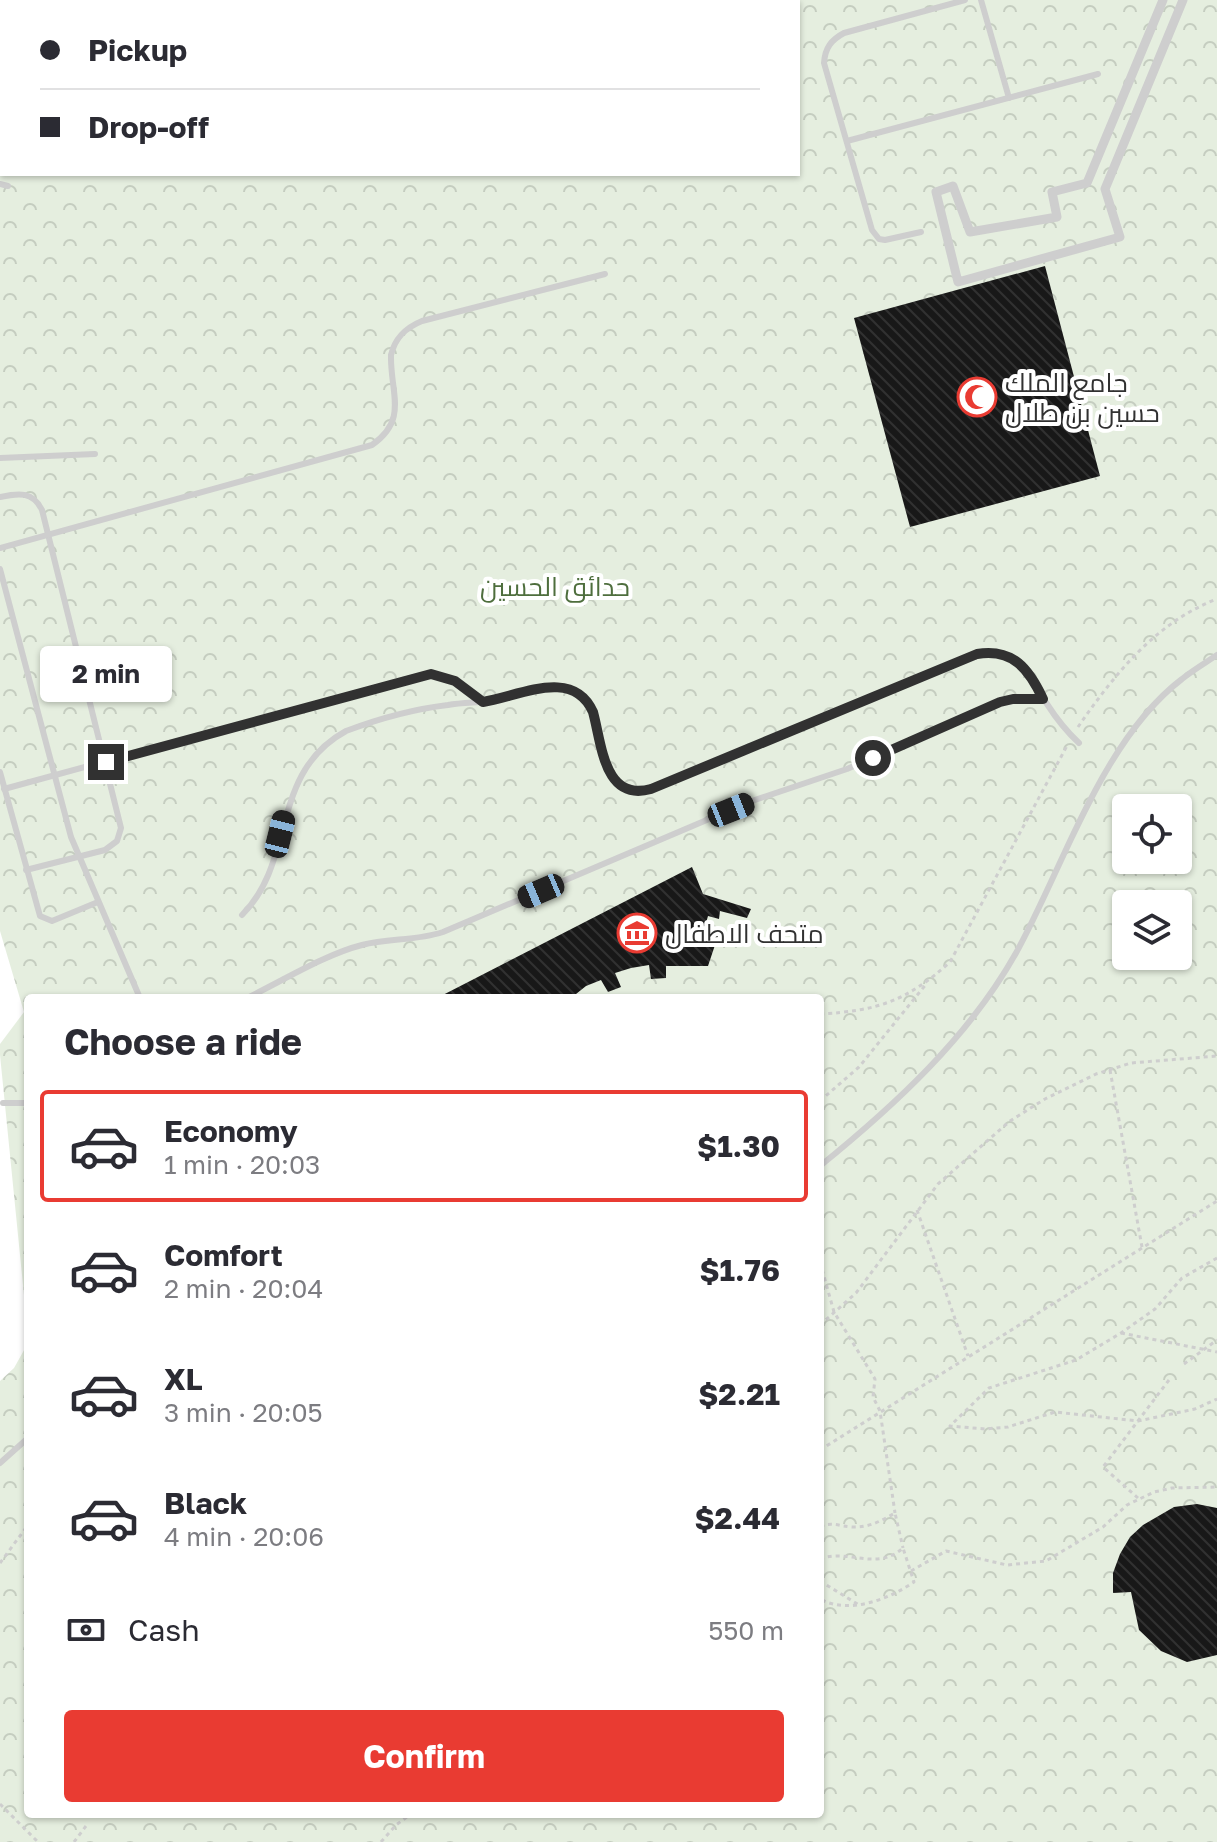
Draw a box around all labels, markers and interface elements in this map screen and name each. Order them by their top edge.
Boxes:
text: Pickup [88,32,187,68]
text: Drop-off [88,109,209,145]
place label: جامع الملك حسين بن طلال [1005,367,1160,429]
mosque icon: جامع الملك حسين بن طلال [956,376,998,418]
park label: حدائق الحسين [480,571,630,603]
callout: 2 min [40,646,172,702]
text: 2 min [72,658,140,689]
route start [855,740,891,776]
route end [88,744,124,780]
car [704,790,758,830]
map controls [1112,794,1192,970]
button: locate [1112,794,1192,874]
car [263,808,297,860]
car [514,871,568,911]
button: layers [1112,890,1192,970]
museum icon: متحف الاطفال [616,912,658,954]
place label: متحف الاطفال [665,918,824,949]
text: Choose a ride [64,1020,302,1063]
icon: car [68,1110,140,1182]
text: Economy [164,1113,298,1149]
text: $1.30 [697,1128,780,1164]
text: 1 min · 20:03 [164,1149,320,1180]
icon: car [68,1234,140,1306]
text: Comfort [164,1237,283,1273]
text: $1.76 [699,1252,780,1288]
text: 2 min · 20:04 [164,1273,323,1304]
icon: car [68,1358,140,1430]
text: XL [164,1361,203,1397]
text: $2.21 [698,1376,780,1412]
text: 3 min · 20:05 [164,1397,323,1428]
icon: car [68,1482,140,1554]
text: Black [164,1485,247,1521]
text: $2.44 [695,1500,780,1536]
text: 4 min · 20:06 [164,1521,324,1552]
icon: cash [64,1608,108,1652]
text: Cash [128,1612,200,1648]
text: 550 m [708,1615,784,1646]
button: Confirm [64,1710,784,1802]

